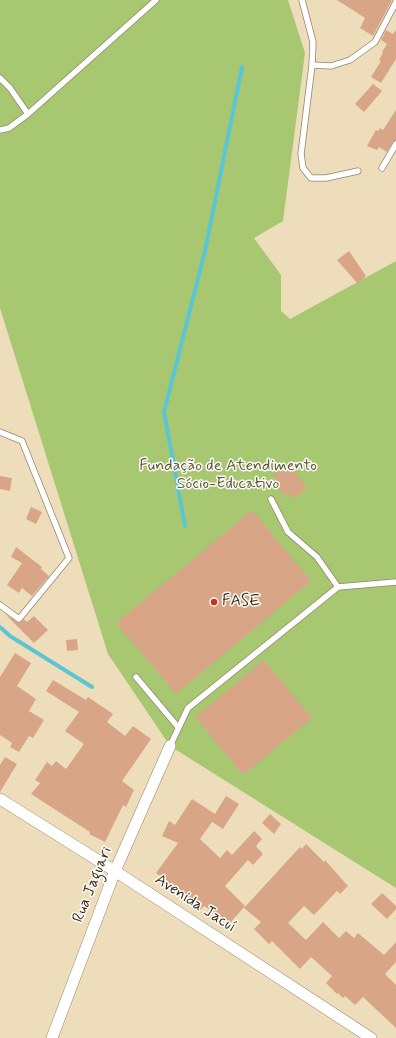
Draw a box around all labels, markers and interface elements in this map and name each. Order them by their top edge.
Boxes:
park label: Fundação de Atendimento Sócio-Educativo [139,457,317,495]
place label: FASE [222,592,260,612]
marker: FASE [209,597,219,607]
street label: Rua Jaguari [69,844,117,926]
street label: Avenida Jacuí [151,871,239,937]

